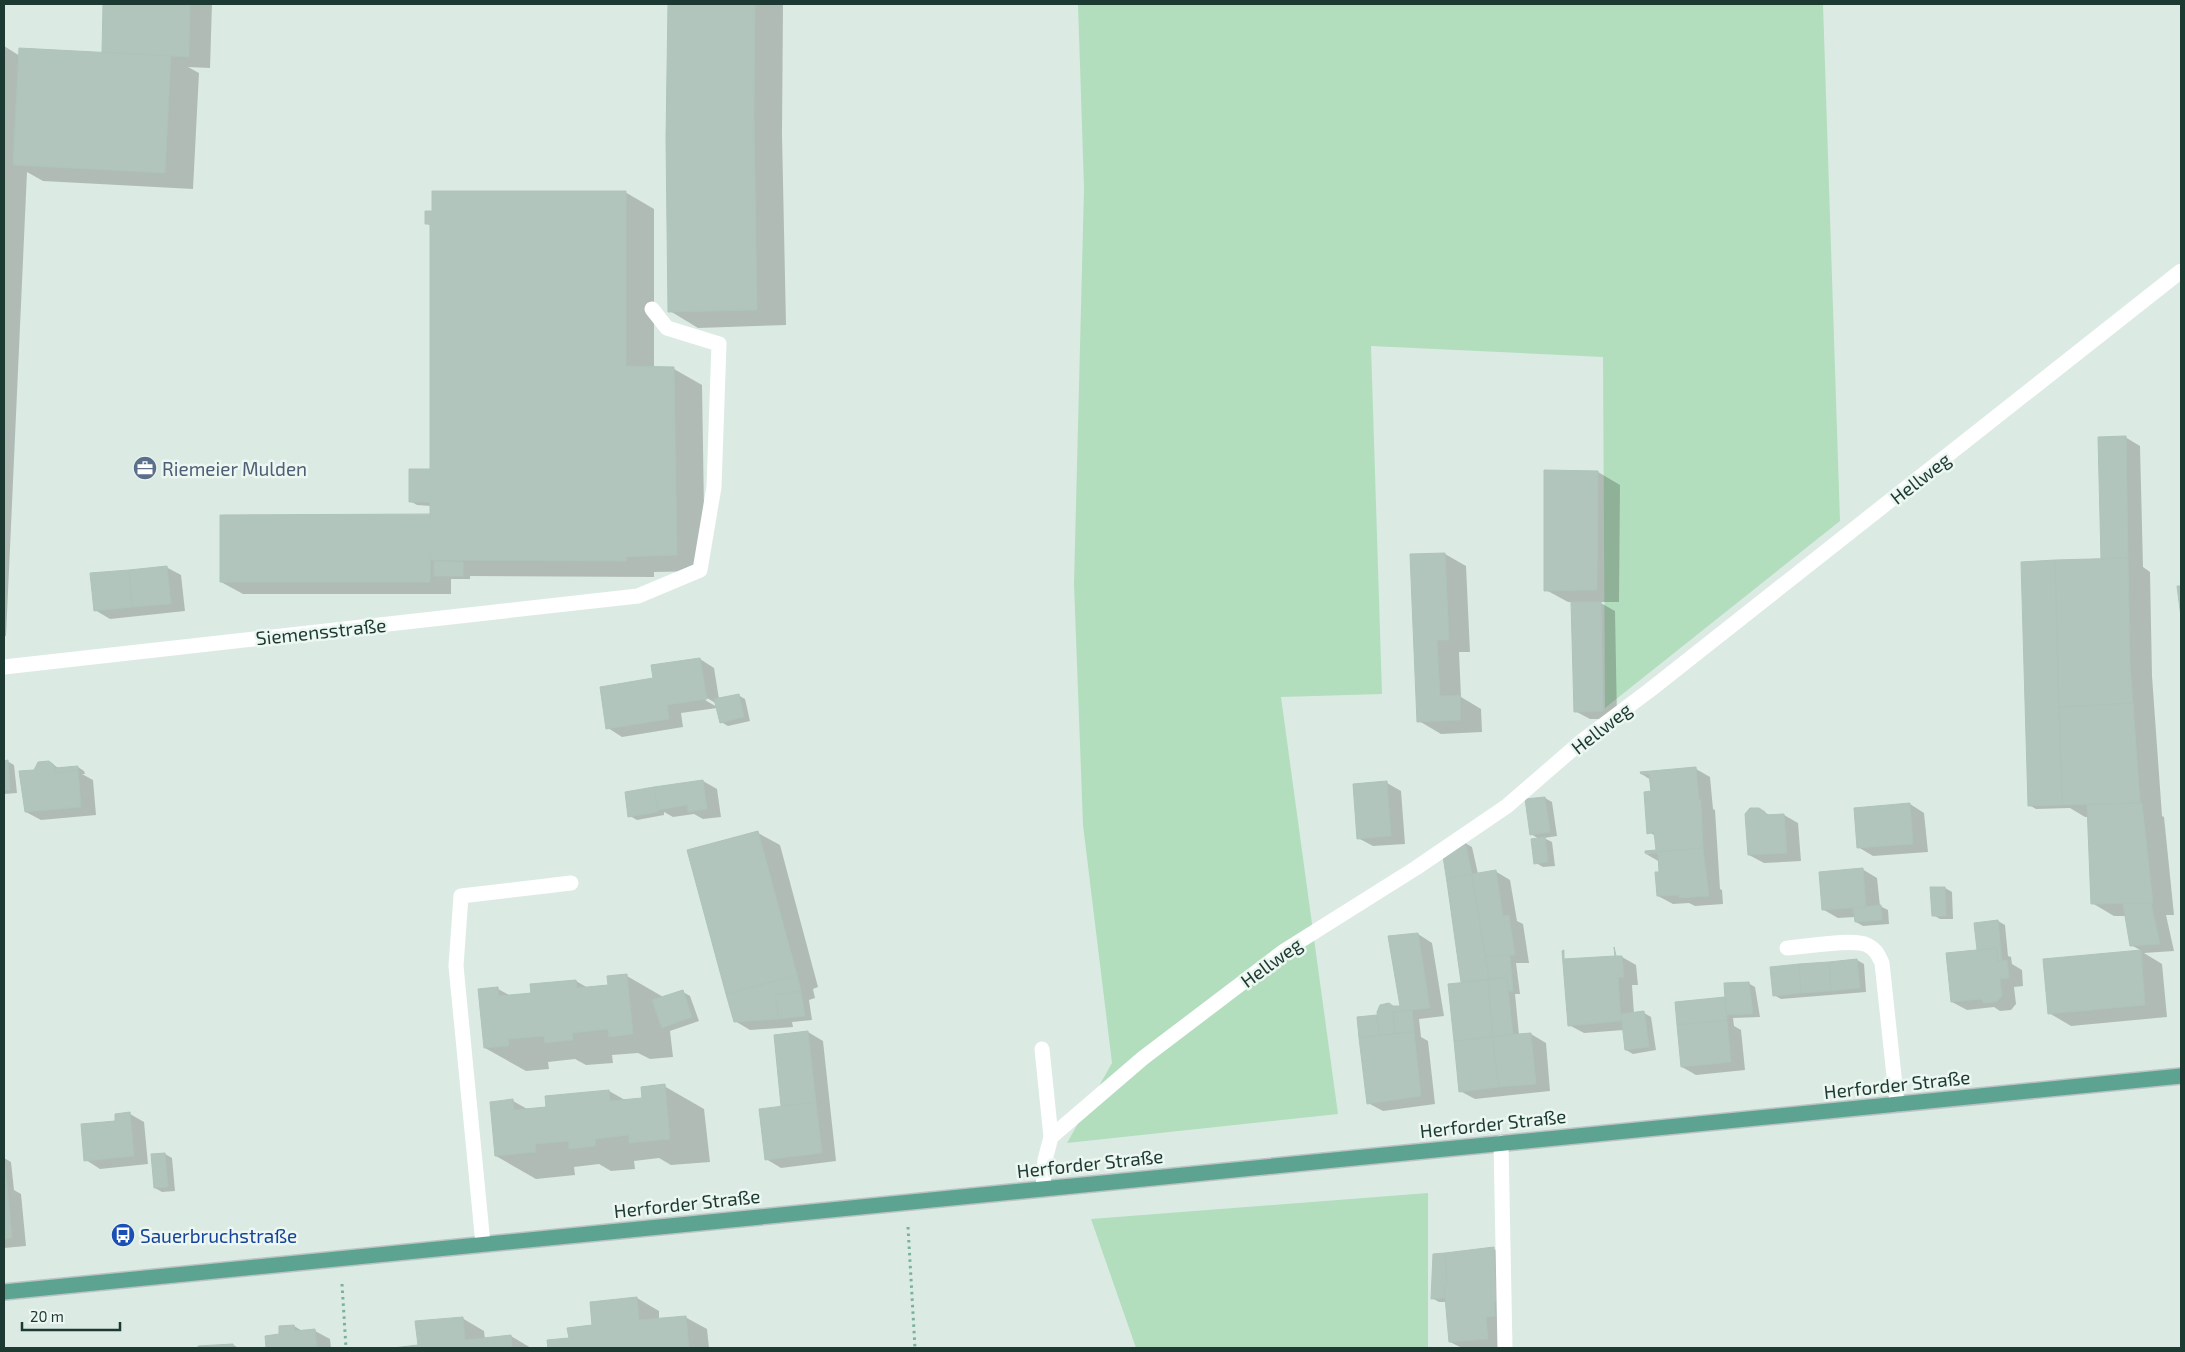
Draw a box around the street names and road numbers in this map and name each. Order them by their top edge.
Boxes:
street label: Hellweg [1885,447,1955,509]
street label: Siemensstraße [255,613,387,649]
street label: Hellweg [1566,697,1636,759]
street label: Hellweg [1236,932,1307,992]
street label: Herforder Straße [1823,1065,1971,1103]
street label: Herforder Straße [1419,1104,1567,1142]
street label: Herforder Straße [1016,1144,1164,1182]
street label: Herforder Straße [613,1184,761,1222]

